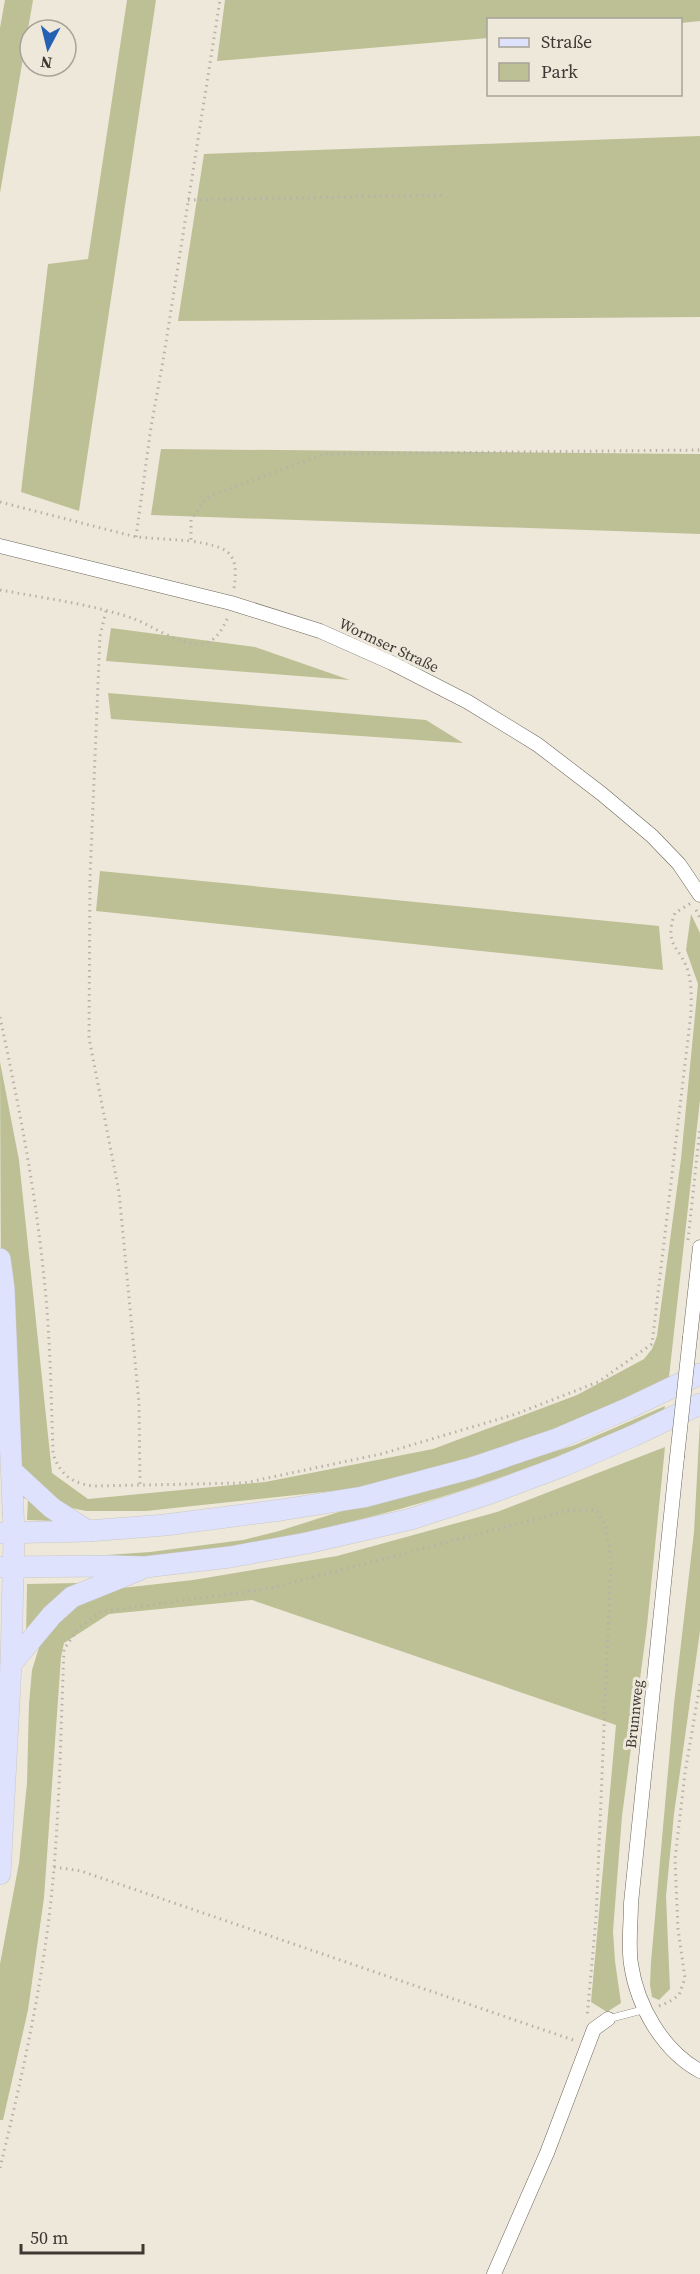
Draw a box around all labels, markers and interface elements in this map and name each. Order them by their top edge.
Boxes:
north arrow [18,18,78,78]
legend [487,18,682,96]
text: Straße [541,29,592,54]
text: N [39,51,53,75]
text: Park [541,59,578,84]
street label: Wormser Straße [336,613,443,678]
street label: Brunnweg [620,1678,648,1749]
scale bar [21,2217,142,2255]
text: 50 m [30,2225,68,2250]

